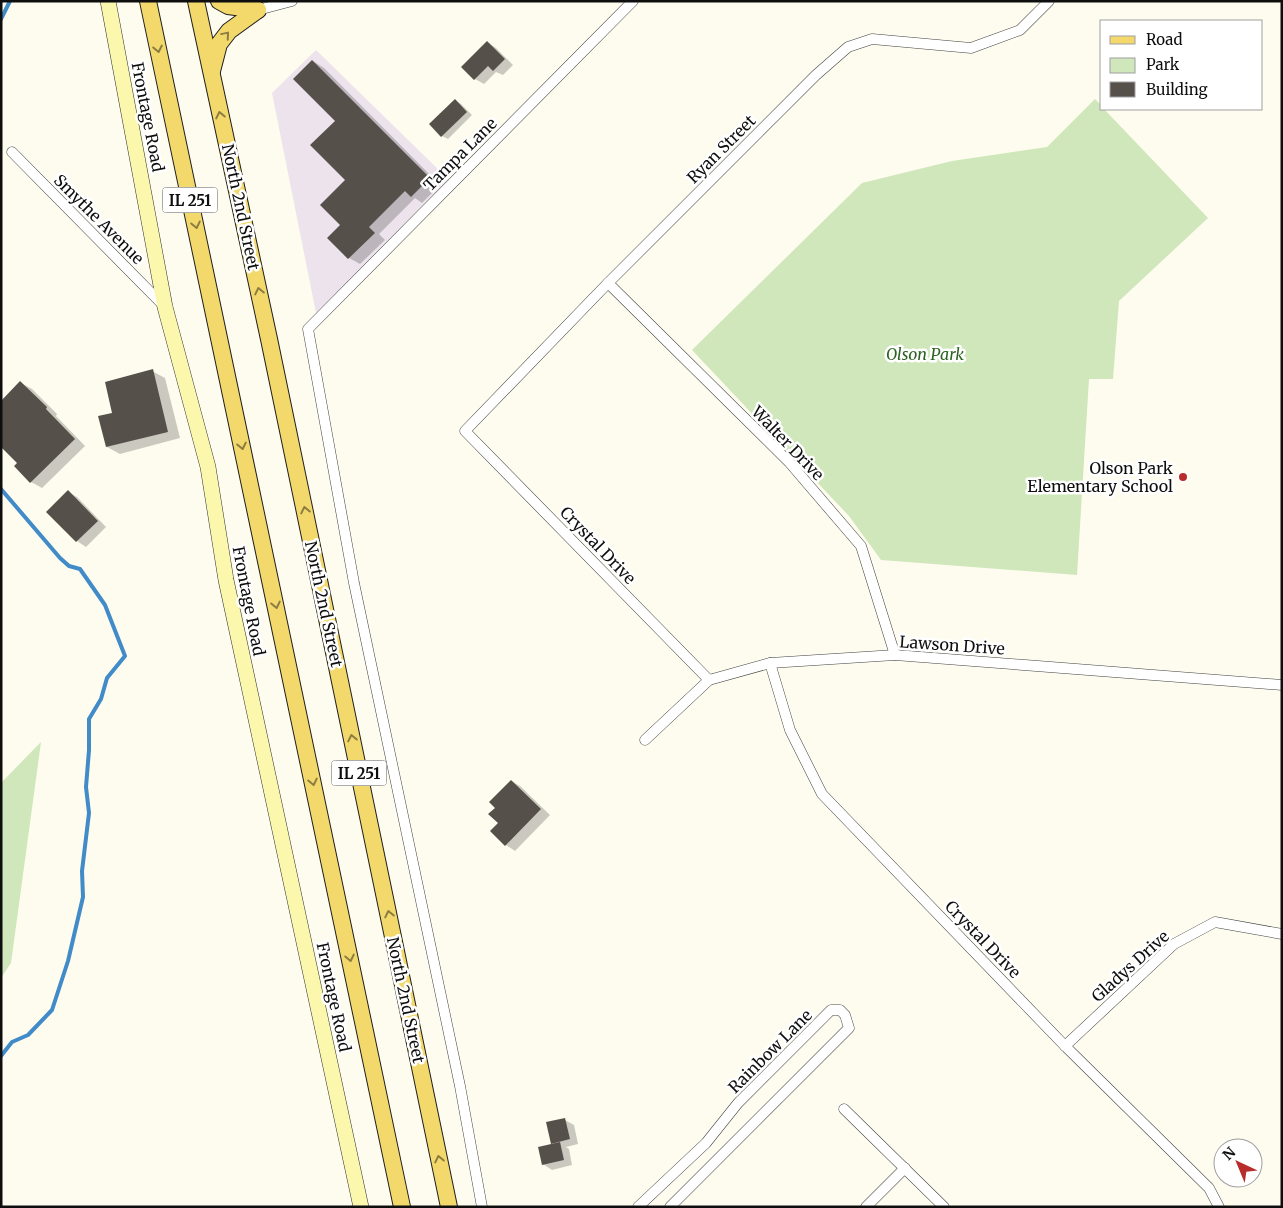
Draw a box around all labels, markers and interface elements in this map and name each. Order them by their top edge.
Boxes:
legend [1100,20,1263,110]
text: Road [1146,30,1182,49]
one-way arrow [221,32,230,41]
one-way arrow [153,45,163,53]
text: Park [1146,55,1180,74]
street label: Frontage Road [128,61,168,174]
text: Building [1146,80,1208,99]
street label: Ryan Street [683,110,760,187]
one-way arrow [216,111,226,120]
street label: Tampa Lane [419,113,501,195]
street label: North 2nd Street [218,142,264,273]
street label: Smythe Avenue [50,170,148,268]
road number: IL 251 [162,188,218,212]
one-way arrow [190,221,200,230]
one-way arrow [254,286,265,295]
park label: Olson Park [886,344,964,364]
street label: Walter Drive [747,401,828,484]
one-way arrow [236,442,247,451]
place label: Olson Park Elementary School [1027,458,1174,496]
marker: Olson Park Elementary School [1177,471,1189,483]
street label: Crystal Drive [556,502,640,588]
one-way arrow [300,506,311,515]
street label: North 2nd Street [301,539,347,670]
street label: Frontage Road [229,545,269,658]
one-way arrow [270,601,280,610]
street label: Lawson Drive [899,631,1005,659]
one-way arrow [347,734,358,742]
road number: IL 251 [332,760,386,786]
one-way arrow [307,777,317,786]
street label: Crystal Drive [941,896,1025,982]
one-way arrow [384,910,394,919]
street label: Gladys Drive [1087,926,1173,1006]
street label: North 2nd Street [383,935,429,1066]
street label: Frontage Road [313,941,355,1054]
one-way arrow [344,953,355,962]
street label: Rainbow Lane [724,1005,816,1097]
north arrow [1213,1138,1263,1188]
text: N [1219,1143,1239,1164]
one-way arrow [435,1155,445,1163]

